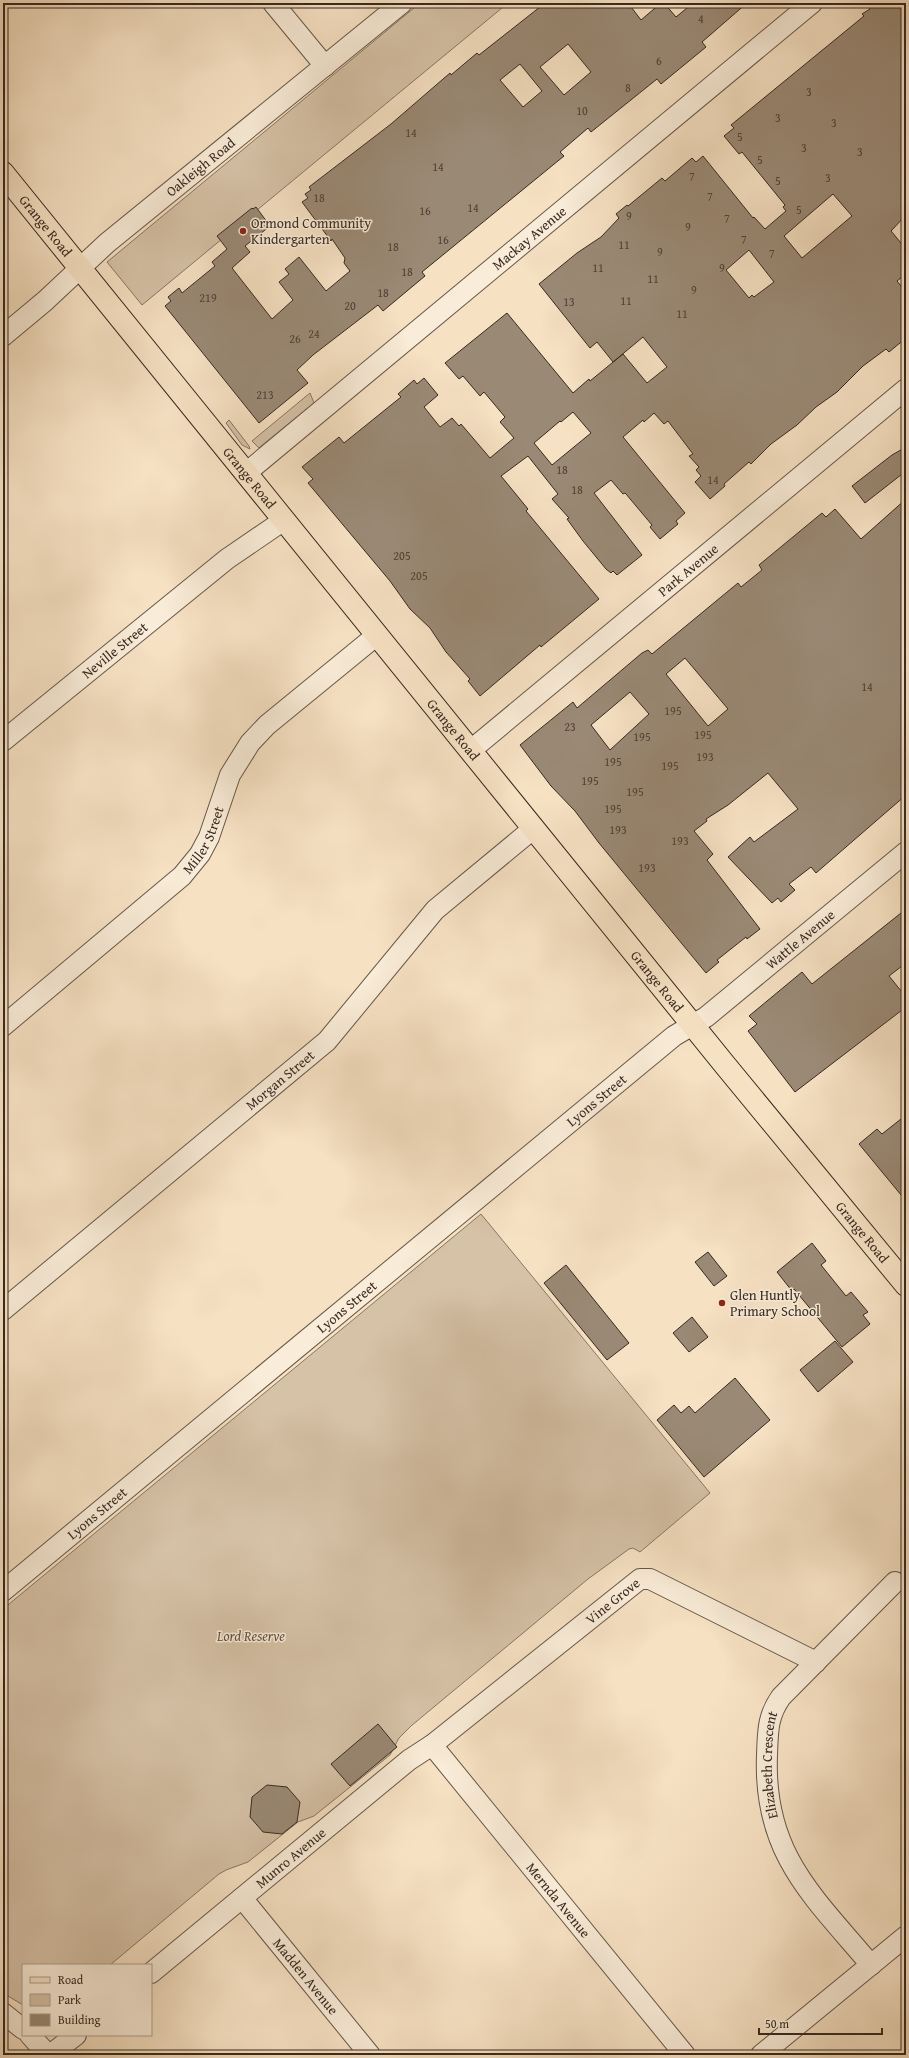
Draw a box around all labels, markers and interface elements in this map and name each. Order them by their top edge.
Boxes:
house number: 4 [698,10,704,27]
house number: 6 [656,52,662,69]
house number: 8 [625,79,631,96]
house number: 3 [806,83,812,100]
house number: 10 [576,102,588,119]
house number: 3 [775,109,781,126]
house number: 3 [831,114,837,131]
house number: 14 [405,124,417,141]
house number: 5 [737,128,743,145]
street label: Oakleigh Road [162,132,240,201]
house number: 3 [801,139,807,156]
house number: 3 [857,143,863,160]
house number: 5 [757,151,763,168]
house number: 14 [432,158,444,175]
house number: 7 [689,168,695,185]
house number: 3 [825,169,831,186]
house number: 5 [775,172,781,189]
house number: 7 [707,188,713,205]
house number: 18 [313,189,325,206]
street label: Grange Road [15,191,77,261]
house number: 14 [467,199,479,216]
street label: Mackay Avenue [488,201,571,275]
house number: 5 [796,201,802,218]
house number: 16 [419,202,431,219]
house number: 9 [626,207,632,224]
house number: 7 [724,210,730,227]
place label: Ormond Community Kindergarten [251,213,371,249]
house number: 9 [685,218,691,235]
marker: Ormond Community Kindergarten [238,226,248,236]
house number: 16 [437,231,449,248]
house number: 7 [741,231,747,248]
house number: 11 [618,236,630,253]
house number: 18 [387,238,399,255]
house number: 9 [657,243,663,260]
house number: 7 [769,245,775,262]
house number: 11 [592,259,604,276]
house number: 9 [719,259,725,276]
house number: 18 [401,263,413,280]
house number: 11 [647,270,659,287]
house number: 9 [691,281,697,298]
house number: 18 [377,284,389,301]
house number: 219 [199,289,217,306]
house number: 11 [620,292,632,309]
house number: 13 [563,293,575,310]
house number: 20 [344,297,356,314]
house number: 11 [676,305,688,322]
house number: 24 [308,325,320,342]
house number: 26 [289,330,301,347]
house number: 213 [256,386,274,403]
street label: Grange Road [218,442,281,513]
house number: 18 [556,461,568,478]
house number: 14 [707,471,719,488]
house number: 18 [571,481,583,498]
street label: Park Avenue [653,539,723,601]
house number: 205 [393,547,411,564]
house number: 205 [410,567,428,584]
street label: Neville Street [78,617,152,683]
house number: 14 [861,678,873,695]
street label: Grange Road [422,694,485,765]
house number: 195 [664,702,682,719]
house number: 23 [564,718,576,735]
house number: 195 [694,726,712,743]
house number: 195 [633,728,651,745]
house number: 193 [696,748,714,765]
house number: 195 [604,753,622,770]
house number: 195 [661,757,679,774]
house number: 195 [581,772,599,789]
house number: 195 [626,783,644,800]
house number: 195 [604,800,622,817]
street label: Miller Street [178,804,229,878]
house number: 193 [609,821,627,838]
house number: 193 [671,832,689,849]
house number: 193 [638,859,656,876]
street label: Wattle Avenue [761,904,839,974]
street label: Grange Road [626,946,689,1017]
street label: Morgan Street [241,1045,319,1115]
street label: Lyons Street [562,1069,631,1131]
street label: Grange Road [831,1197,894,1268]
street label: Lyons Street [312,1276,381,1338]
place label: Glen Huntly Primary School [730,1285,820,1321]
marker: Glen Huntly Primary School [717,1298,727,1308]
street label: Lyons Street [63,1482,131,1544]
street label: Vine Grove [581,1573,644,1629]
park label: Lord Reserve [216,1626,285,1646]
street label: Elizabeth Crescent [757,1708,783,1821]
street label: Munro Avenue [251,1822,330,1893]
street label: Mernda Avenue [522,1858,596,1942]
street label: Madden Avenue [268,1934,343,2019]
legend [22,1964,152,2036]
text: Road [58,1971,84,1988]
text: Park [58,1991,82,2008]
scale bar [759,2010,882,2036]
text: Building [58,2011,101,2028]
text: 50 m [765,2015,789,2032]

